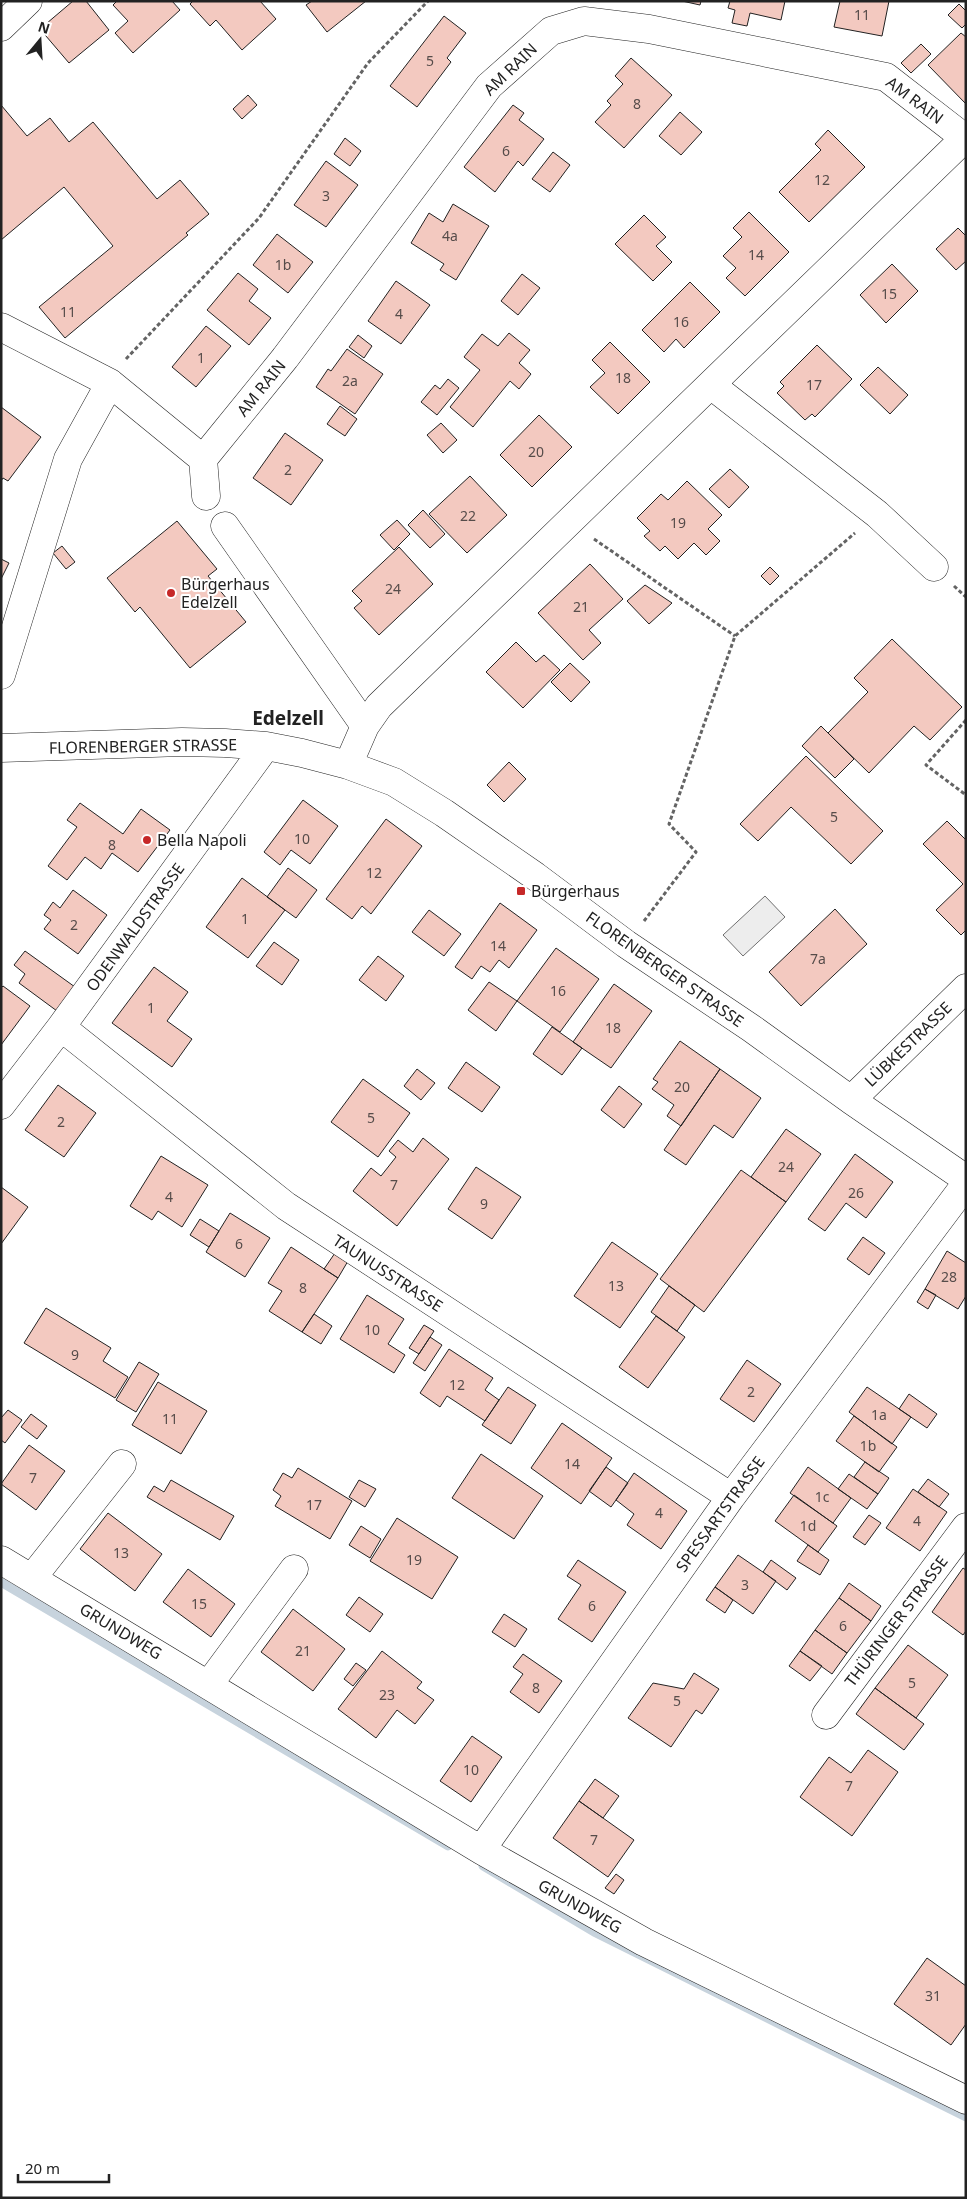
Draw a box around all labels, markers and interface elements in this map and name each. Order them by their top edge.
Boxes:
house number: 11 [854,5,870,24]
north arrow [15,15,65,65]
text: N [36,16,53,38]
street label: AM RAIN [478,38,542,100]
house number: 5 [426,51,434,70]
street label: AM RAIN [882,71,948,129]
house number: 8 [633,94,641,113]
house number: 6 [502,141,510,160]
house number: 12 [814,170,830,189]
house number: 3 [322,186,330,205]
house number: 4a [442,226,458,245]
house number: 14 [748,245,764,264]
house number: 1b [275,255,291,274]
house number: 15 [881,284,897,303]
house number: 11 [60,302,76,321]
house number: 4 [395,304,403,323]
house number: 16 [673,312,689,331]
house number: 1 [197,348,205,367]
street label: AM RAIN [231,355,291,421]
house number: 18 [615,368,631,387]
house number: 2a [342,371,358,390]
house number: 17 [806,375,822,394]
house number: 20 [528,442,544,461]
house number: 2 [284,460,292,479]
house number: 22 [460,506,476,525]
house number: 19 [670,513,686,532]
place label: Bürgerhaus Edelzell [181,573,270,613]
house number: 24 [385,579,401,598]
marker: Bürgerhaus Edelzell [165,587,177,599]
house number: 21 [573,597,589,616]
district label: Edelzell [252,705,324,731]
street label: FLORENBERGER STRASSE [49,733,237,759]
house number: 5 [830,807,838,826]
place label: Bella Napoli [157,829,247,851]
house number: 10 [294,829,310,848]
marker: Bella Napoli [141,834,153,846]
house number: 8 [108,835,116,854]
street label: ODENWALDSTRASSE [81,858,189,996]
house number: 12 [366,863,382,882]
place label: Bürgerhaus [531,880,620,902]
marker: Bürgerhaus [515,885,527,897]
street label: FLORENBERGER STRASSE [582,906,748,1032]
house number: 1 [241,909,249,928]
house number: 2 [70,915,78,934]
house number: 14 [490,936,506,955]
house number: 7a [810,949,826,968]
house number: 16 [550,981,566,1000]
street label: LÜBKESTRASSE [860,997,956,1091]
house number: 1 [147,998,155,1017]
house number: 18 [605,1018,621,1037]
house number: 20 [674,1077,690,1096]
house number: 5 [367,1108,375,1127]
house number: 2 [57,1112,65,1131]
house number: 24 [778,1157,794,1176]
house number: 7 [390,1175,398,1194]
house number: 26 [848,1183,864,1202]
house number: 4 [165,1187,173,1206]
house number: 9 [480,1194,488,1213]
street label: TAUNUSSTRASSE [329,1229,447,1317]
house number: 6 [235,1234,243,1253]
house number: 28 [941,1267,957,1286]
house number: 13 [608,1276,624,1295]
house number: 8 [299,1278,307,1297]
house number: 10 [364,1320,380,1339]
house number: 9 [71,1345,79,1364]
house number: 12 [449,1375,465,1394]
house number: 2 [747,1382,755,1401]
house number: 1a [871,1405,887,1424]
house number: 11 [162,1409,178,1428]
house number: 1b [860,1436,876,1455]
street label: SPESSARTSTRASSE [670,1452,770,1576]
house number: 14 [564,1454,580,1473]
house number: 7 [29,1468,37,1487]
house number: 1c [815,1487,830,1506]
house number: 17 [306,1495,322,1514]
house number: 4 [655,1503,663,1522]
house number: 4 [913,1511,921,1530]
house number: 1d [800,1516,816,1535]
house number: 13 [113,1543,129,1562]
house number: 19 [406,1550,422,1569]
street label: THÜRINGER STRASSE [839,1551,953,1691]
house number: 3 [741,1575,749,1594]
house number: 15 [191,1594,207,1613]
house number: 6 [588,1596,596,1615]
street label: GRUNDWEG [76,1598,166,1664]
house number: 6 [839,1616,847,1635]
house number: 21 [295,1641,311,1660]
house number: 5 [908,1673,916,1692]
house number: 8 [532,1678,540,1697]
house number: 23 [379,1685,395,1704]
house number: 5 [673,1691,681,1710]
house number: 10 [463,1760,479,1779]
house number: 7 [845,1776,853,1795]
house number: 7 [590,1830,598,1849]
street label: GRUNDWEG [534,1874,626,1938]
house number: 31 [925,1986,941,2005]
scale bar [18,2152,109,2184]
text: 20 m [25,2158,60,2178]

